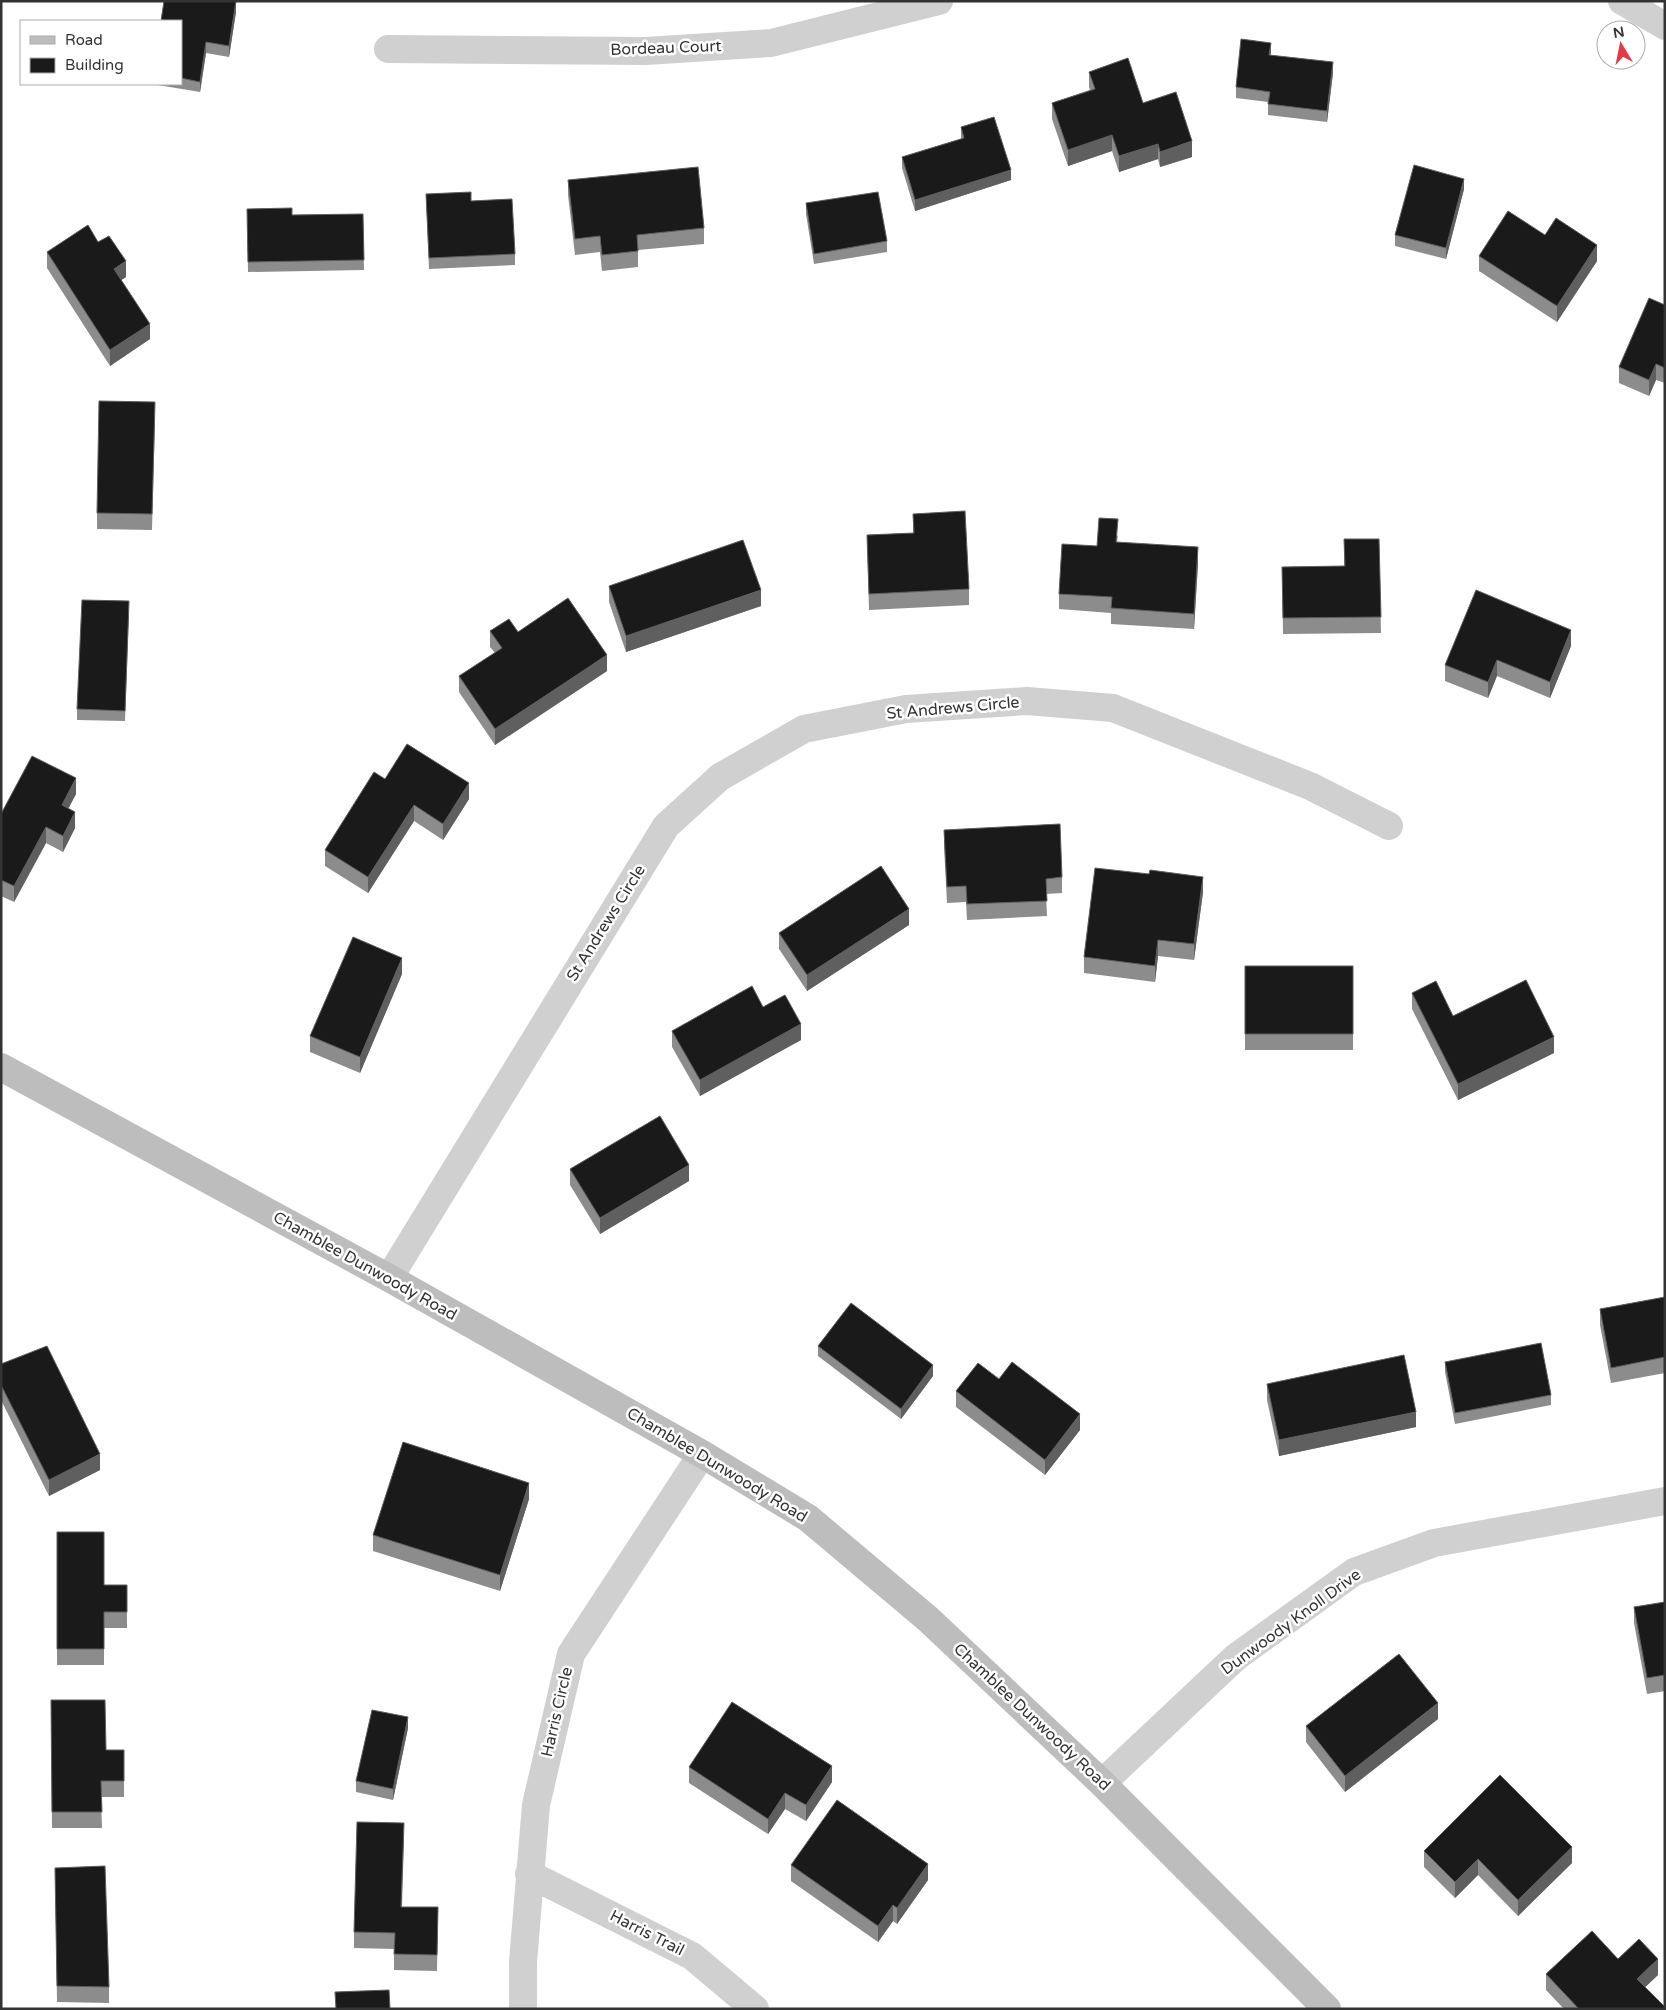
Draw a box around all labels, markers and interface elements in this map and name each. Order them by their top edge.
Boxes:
legend [20,20,182,85]
north arrow [1596,20,1646,70]
text: N [1612,23,1626,42]
text: Road [65,31,103,49]
street label: Bordeau Court [610,36,722,60]
text: Building [65,56,124,74]
street label: St Andrews Circle [886,692,1020,724]
street label: St Andrews Circle [562,861,650,985]
street label: Chamblee Dunwoody Road [270,1207,460,1325]
street label: Chamblee Dunwoody Road [623,1403,811,1527]
street label: Dunwoody Knoll Drive [1217,1565,1365,1679]
street label: Chamblee Dunwoody Road [949,1639,1115,1795]
street label: Harris Circle [537,1665,577,1759]
street label: Harris Trail [606,1906,688,1960]

